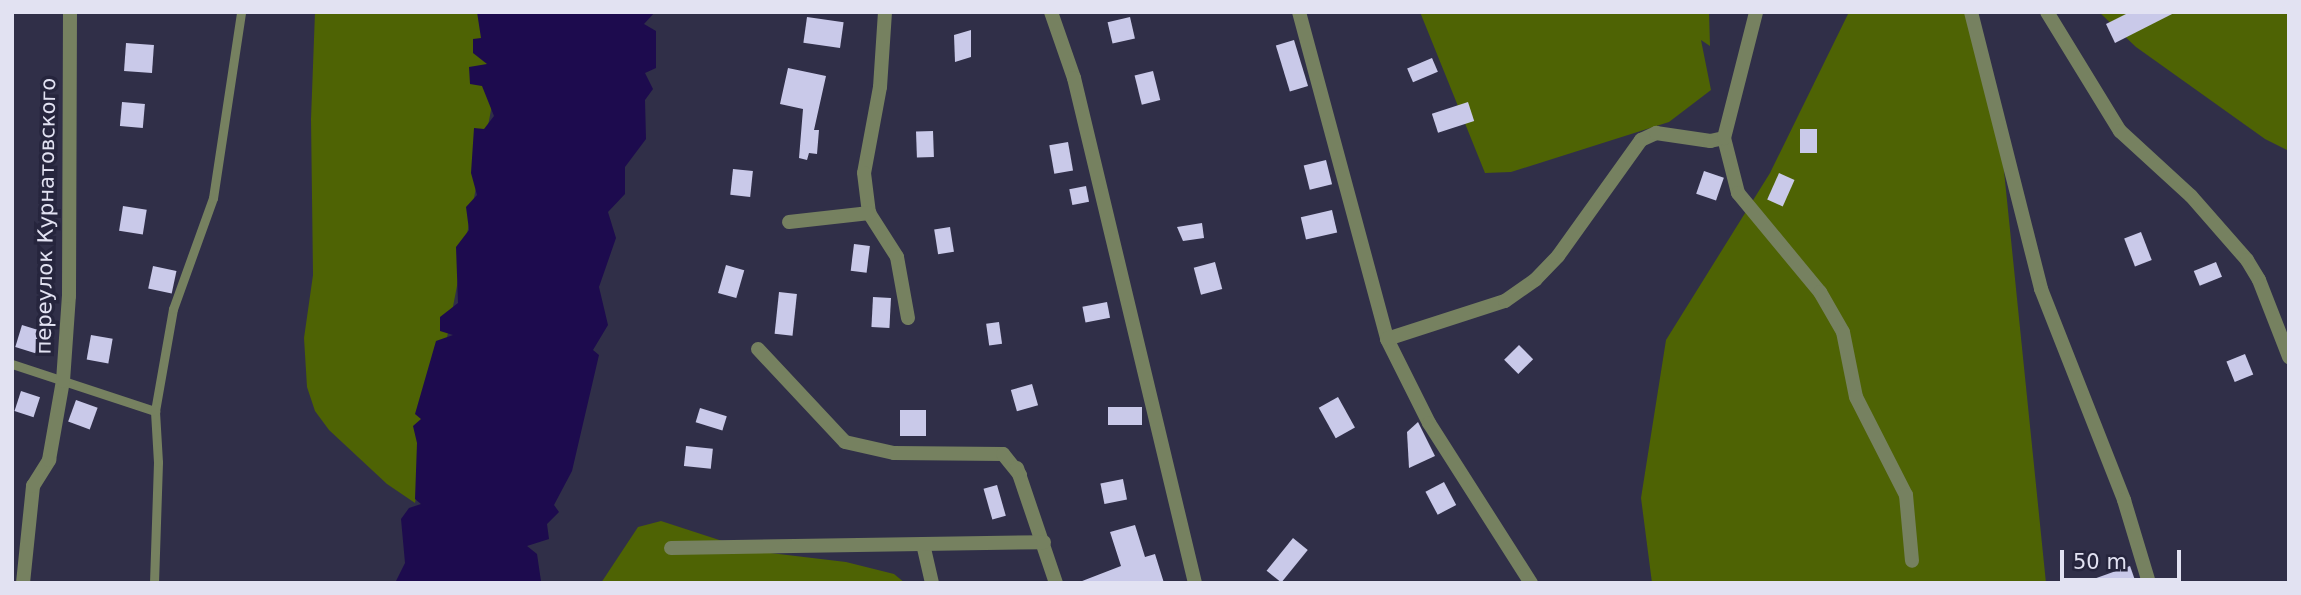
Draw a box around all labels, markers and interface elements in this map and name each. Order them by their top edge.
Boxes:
street label: переулок Курнатовского [31,77,61,355]
scale bar [2063,536,2184,580]
text: 50 m [2073,550,2127,574]

